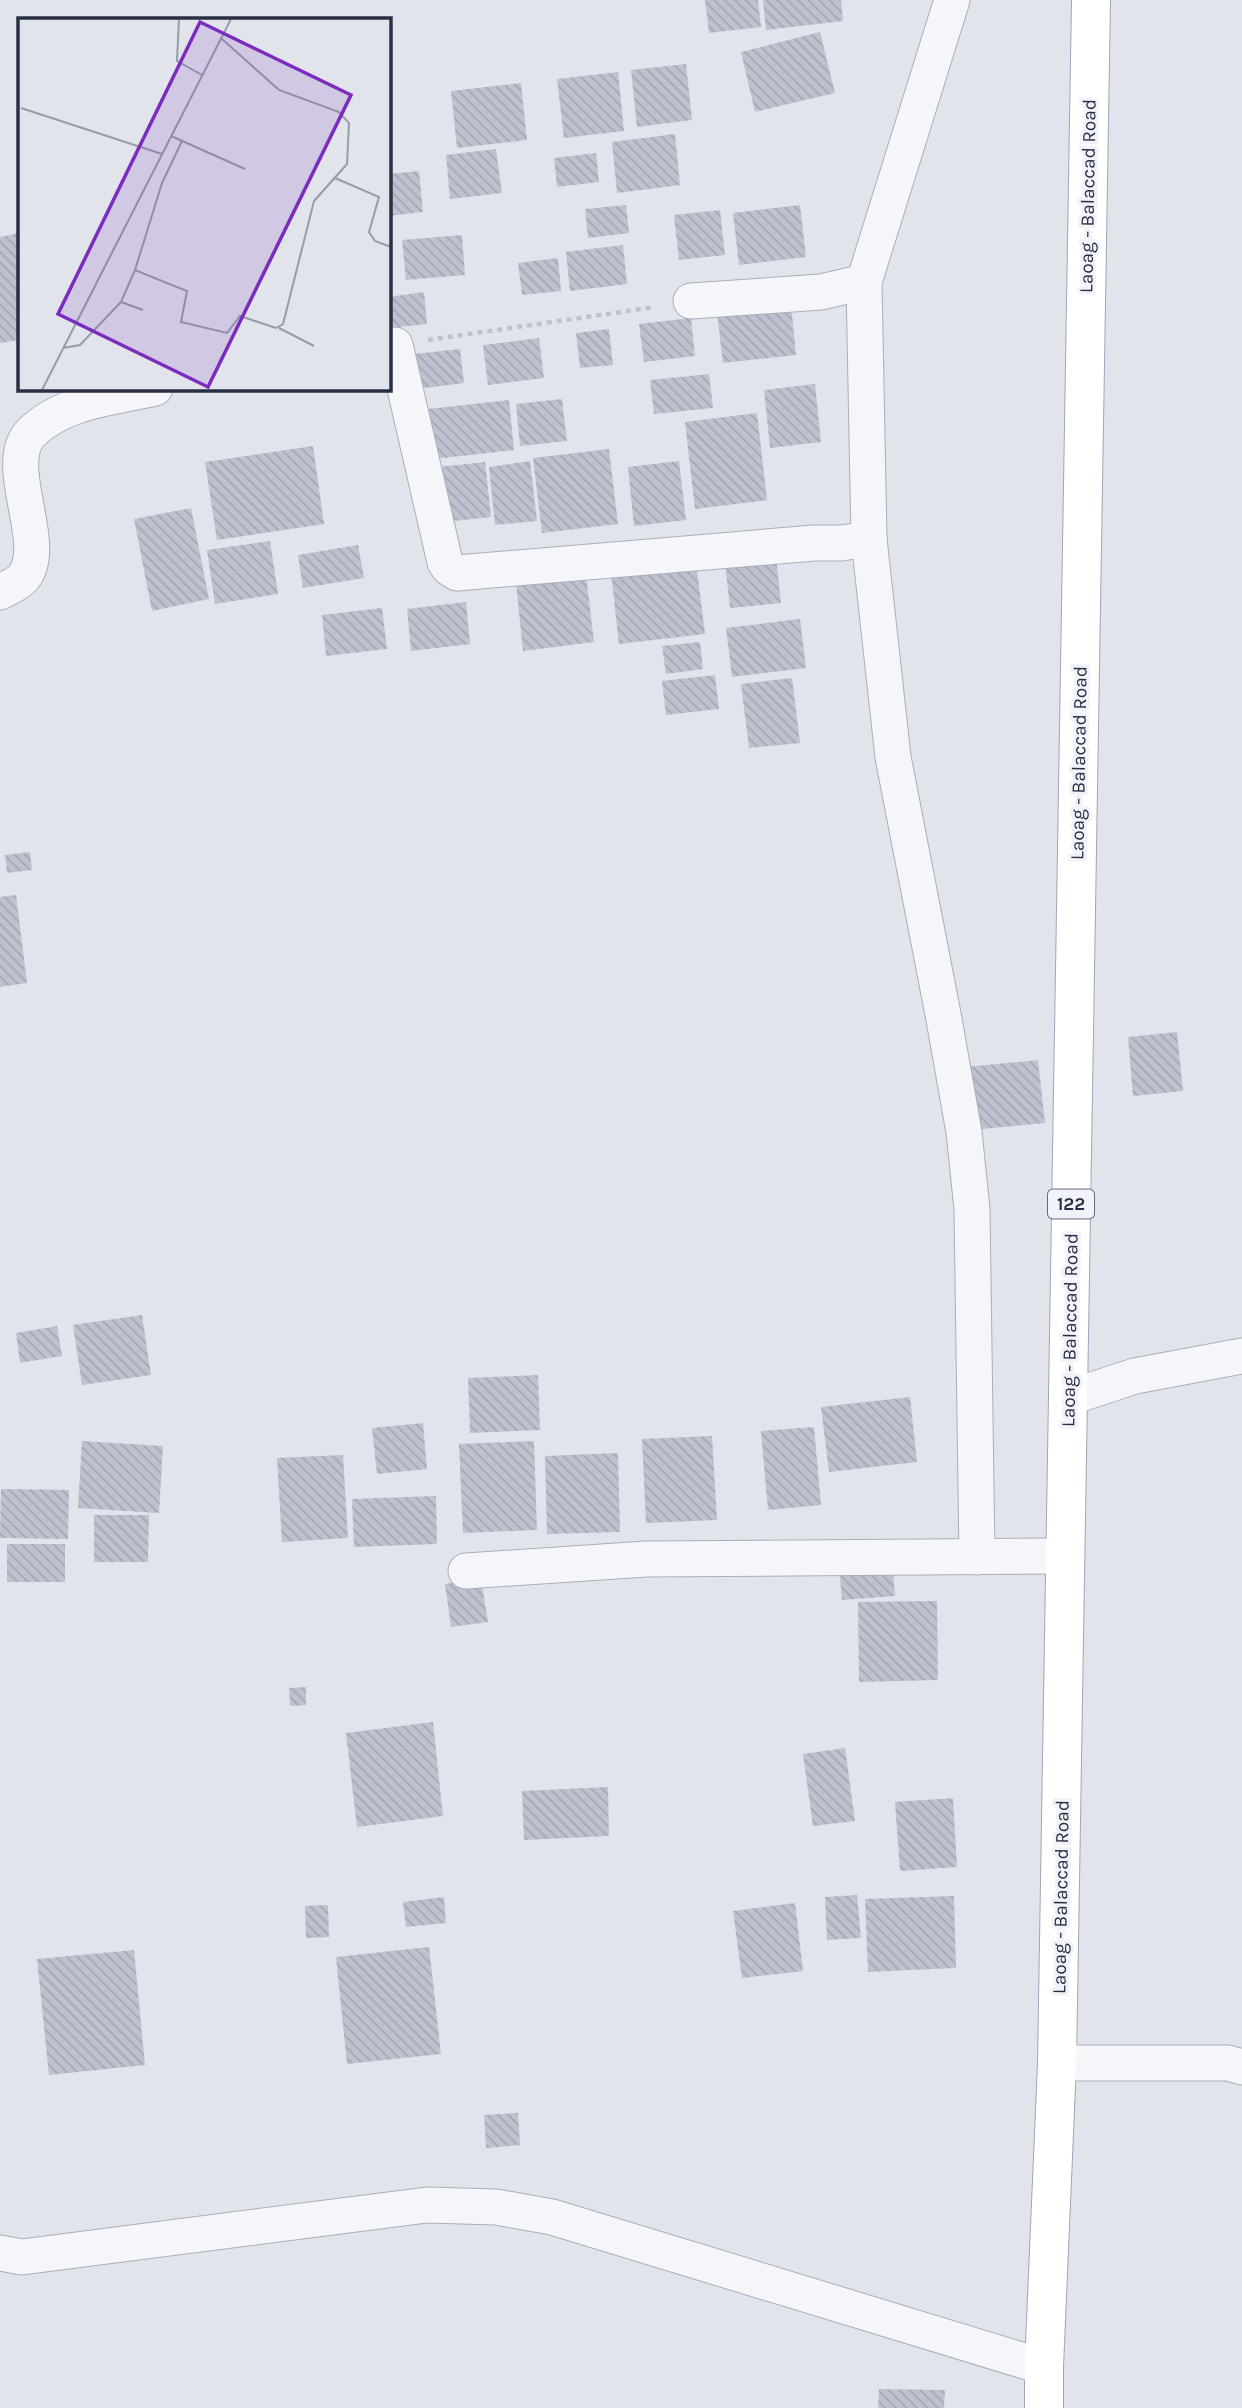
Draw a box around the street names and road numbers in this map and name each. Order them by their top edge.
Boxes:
street label: Laoag - Balaccad Road [1075,99,1101,293]
street label: Laoag - Balaccad Road [1066,666,1092,860]
road number: 122 [1048,1190,1094,1218]
street label: Laoag - Balaccad Road [1057,1233,1083,1427]
street label: Laoag - Balaccad Road [1048,1800,1074,1994]

